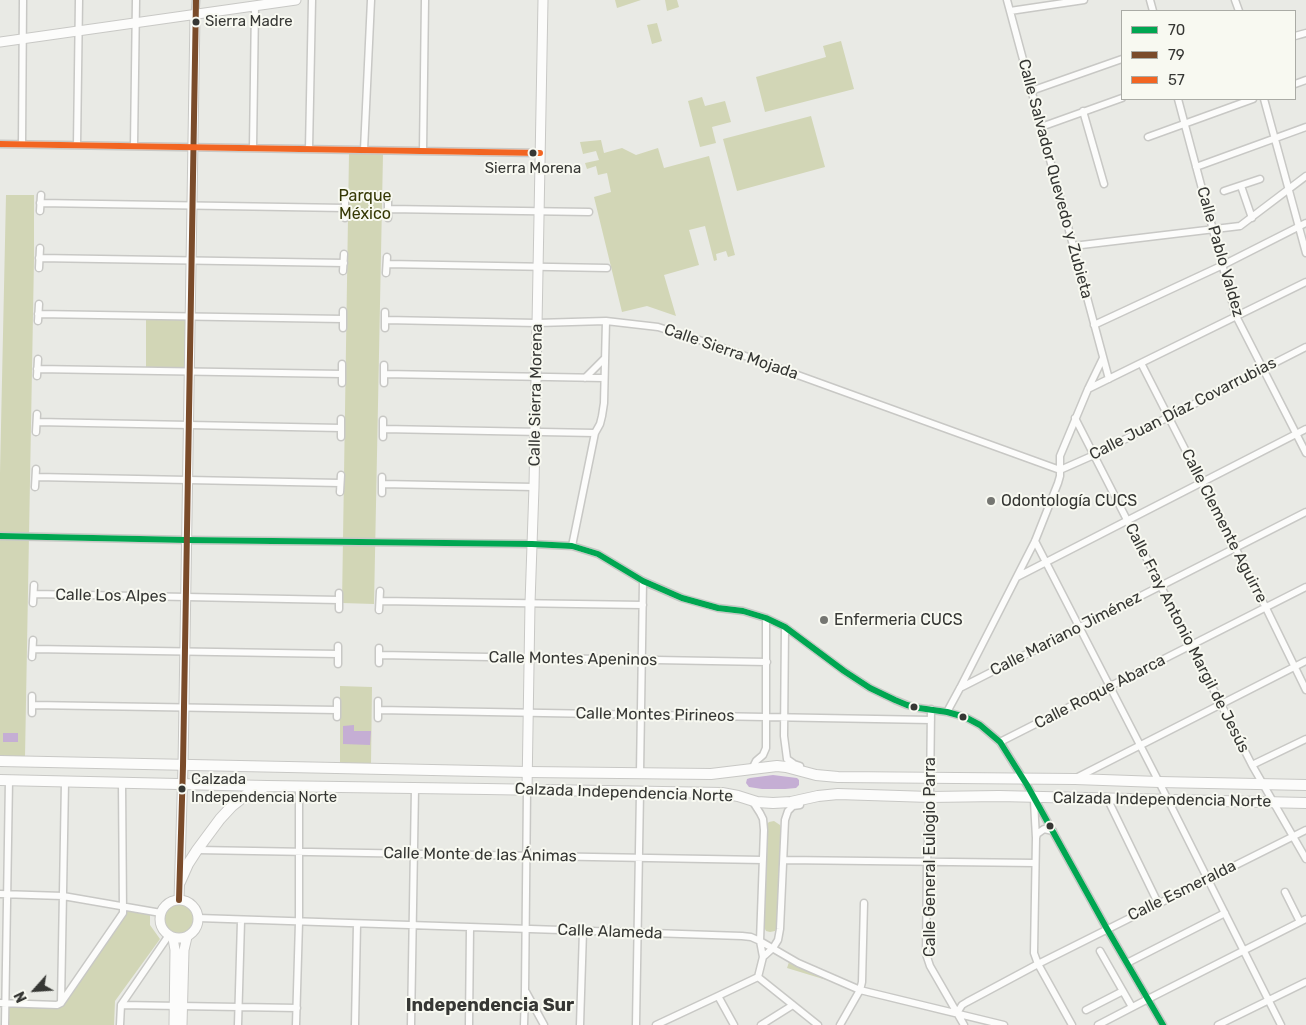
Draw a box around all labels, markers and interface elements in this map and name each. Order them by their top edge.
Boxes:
legend [1121,10,1296,100]
place label: Sierra Madre [205,13,293,31]
marker: Sierra Madre [191,17,201,27]
text: 70 [1168,21,1185,39]
text: 79 [1168,46,1185,64]
street label: Calle Salvador Quevedo y Zubieta [1014,57,1096,301]
text: 57 [1168,71,1185,89]
marker: Sierra Morena [528,148,538,158]
place label: Sierra Morena [485,160,581,178]
street label: Calle Pablo Valdez [1192,185,1248,319]
park label: Parque México [339,186,391,224]
street label: Calle Sierra Mojada [661,320,801,384]
street label: Calle Sierra Morena [525,323,547,467]
street label: Calle Juan Díaz Covarrubias [1086,353,1280,465]
street label: Calle Clemente Aguirre [1177,446,1271,606]
place label: Odontología CUCS [1001,491,1137,511]
marker: Odontología CUCS [985,495,997,507]
street label: Calle Fray Antonio Margil de Jesús [1121,520,1253,756]
street label: Calle Los Alpes [55,585,167,607]
street label: Calle Mariano Jiménez [987,587,1145,681]
place label: Enfermeria CUCS [834,610,963,630]
marker: Enfermeria CUCS [818,614,830,626]
street label: Calle Montes Apeninos [488,648,658,670]
street label: Calle Roque Abarca [1031,651,1169,733]
unlabelled marker [909,702,919,712]
street label: Calle Montes Pirineos [575,704,735,726]
unlabelled marker [958,712,968,722]
street label: Calle General Eulogio Parra [920,757,940,957]
place label: Calzada Independencia Norte [191,771,337,806]
street label: Calzada Independencia Norte [514,780,734,806]
marker: Calzada Independencia Norte [177,784,187,794]
street label: Calzada Independencia Norte [1053,788,1271,812]
unlabelled marker [1045,821,1055,831]
street label: Calle Monte de las Ánimas [383,844,577,866]
street label: Calle Esmeralda [1125,856,1239,926]
street label: Calle Alameda [557,921,663,943]
north arrow [10,965,60,1015]
text: N [11,989,31,1005]
district label: Independencia Sur [406,995,574,1017]

